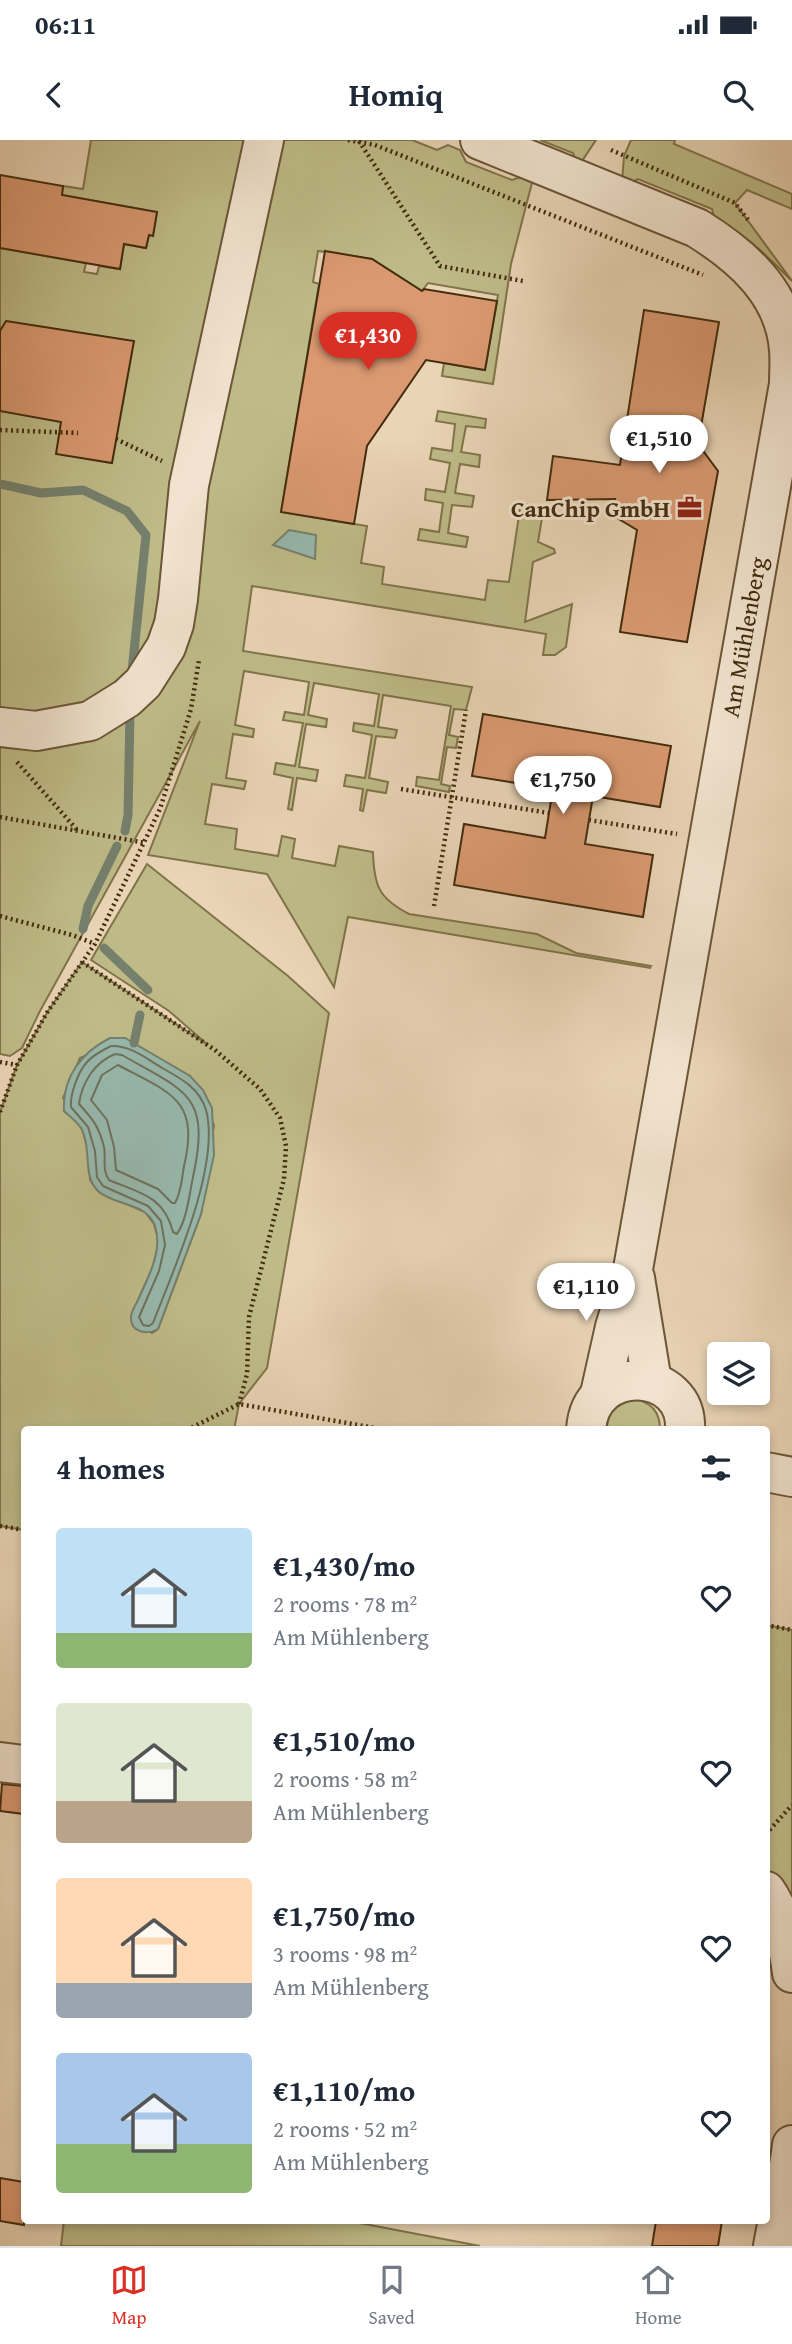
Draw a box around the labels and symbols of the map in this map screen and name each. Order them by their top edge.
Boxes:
pin: €1,430 [311,313,425,372]
pin: €1,510 [602,416,716,475]
place label: CanChip GmbH [511,491,670,526]
office icon: CanChip GmbH [676,494,704,522]
street label: Am Mühlenberg [713,554,775,720]
pin: €1,750 [506,756,620,816]
pin: €1,110 [529,1264,643,1323]

